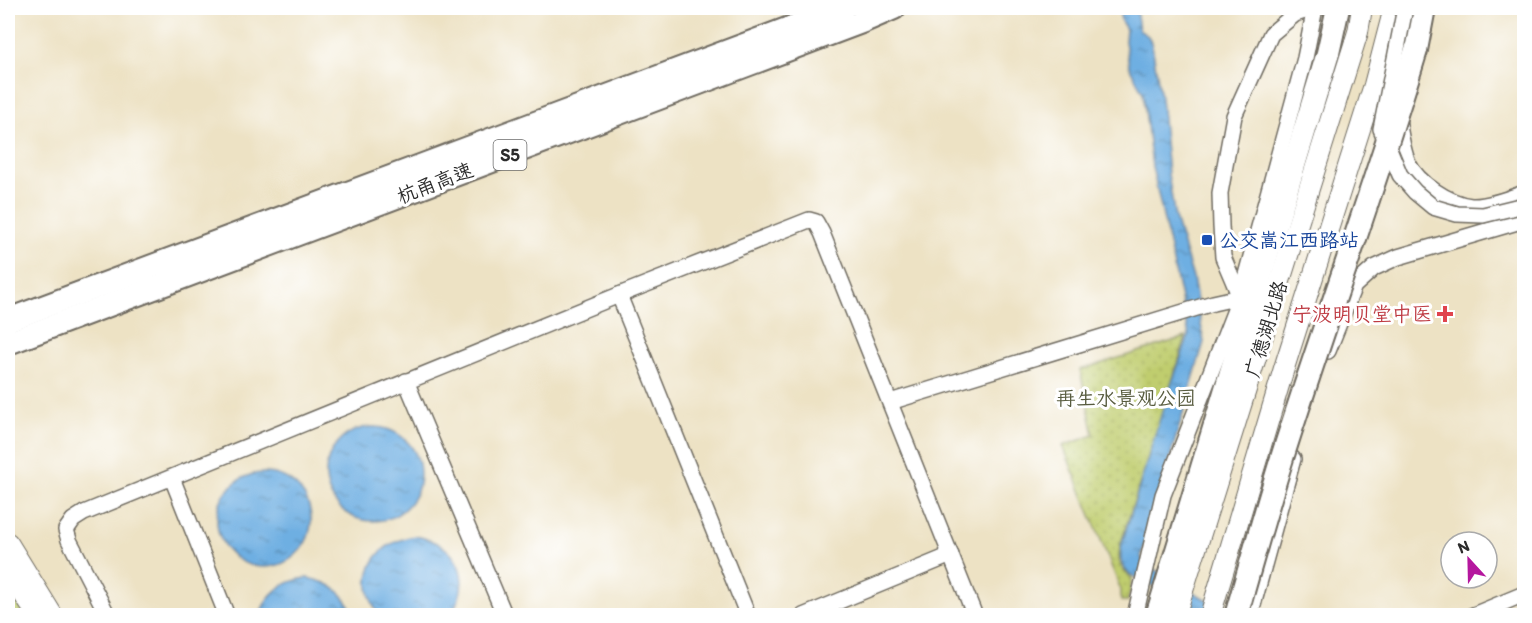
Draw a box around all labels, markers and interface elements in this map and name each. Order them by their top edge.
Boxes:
road number: S5 [494,140,526,170]
street label: 杭甬高速 [393,157,477,209]
place label: 公交嵩江西路站 [1219,228,1359,252]
marker: 公交嵩江西路站 [1200,233,1214,247]
street label: 广德湖北路 [1240,277,1292,380]
place label: 宁波明贝堂中医 [1292,302,1432,326]
marker: 宁波明贝堂中医 [1436,305,1454,323]
park label: 再生水景观公园 [1056,386,1196,410]
north arrow [1439,530,1499,590]
text: N [1455,536,1472,557]

